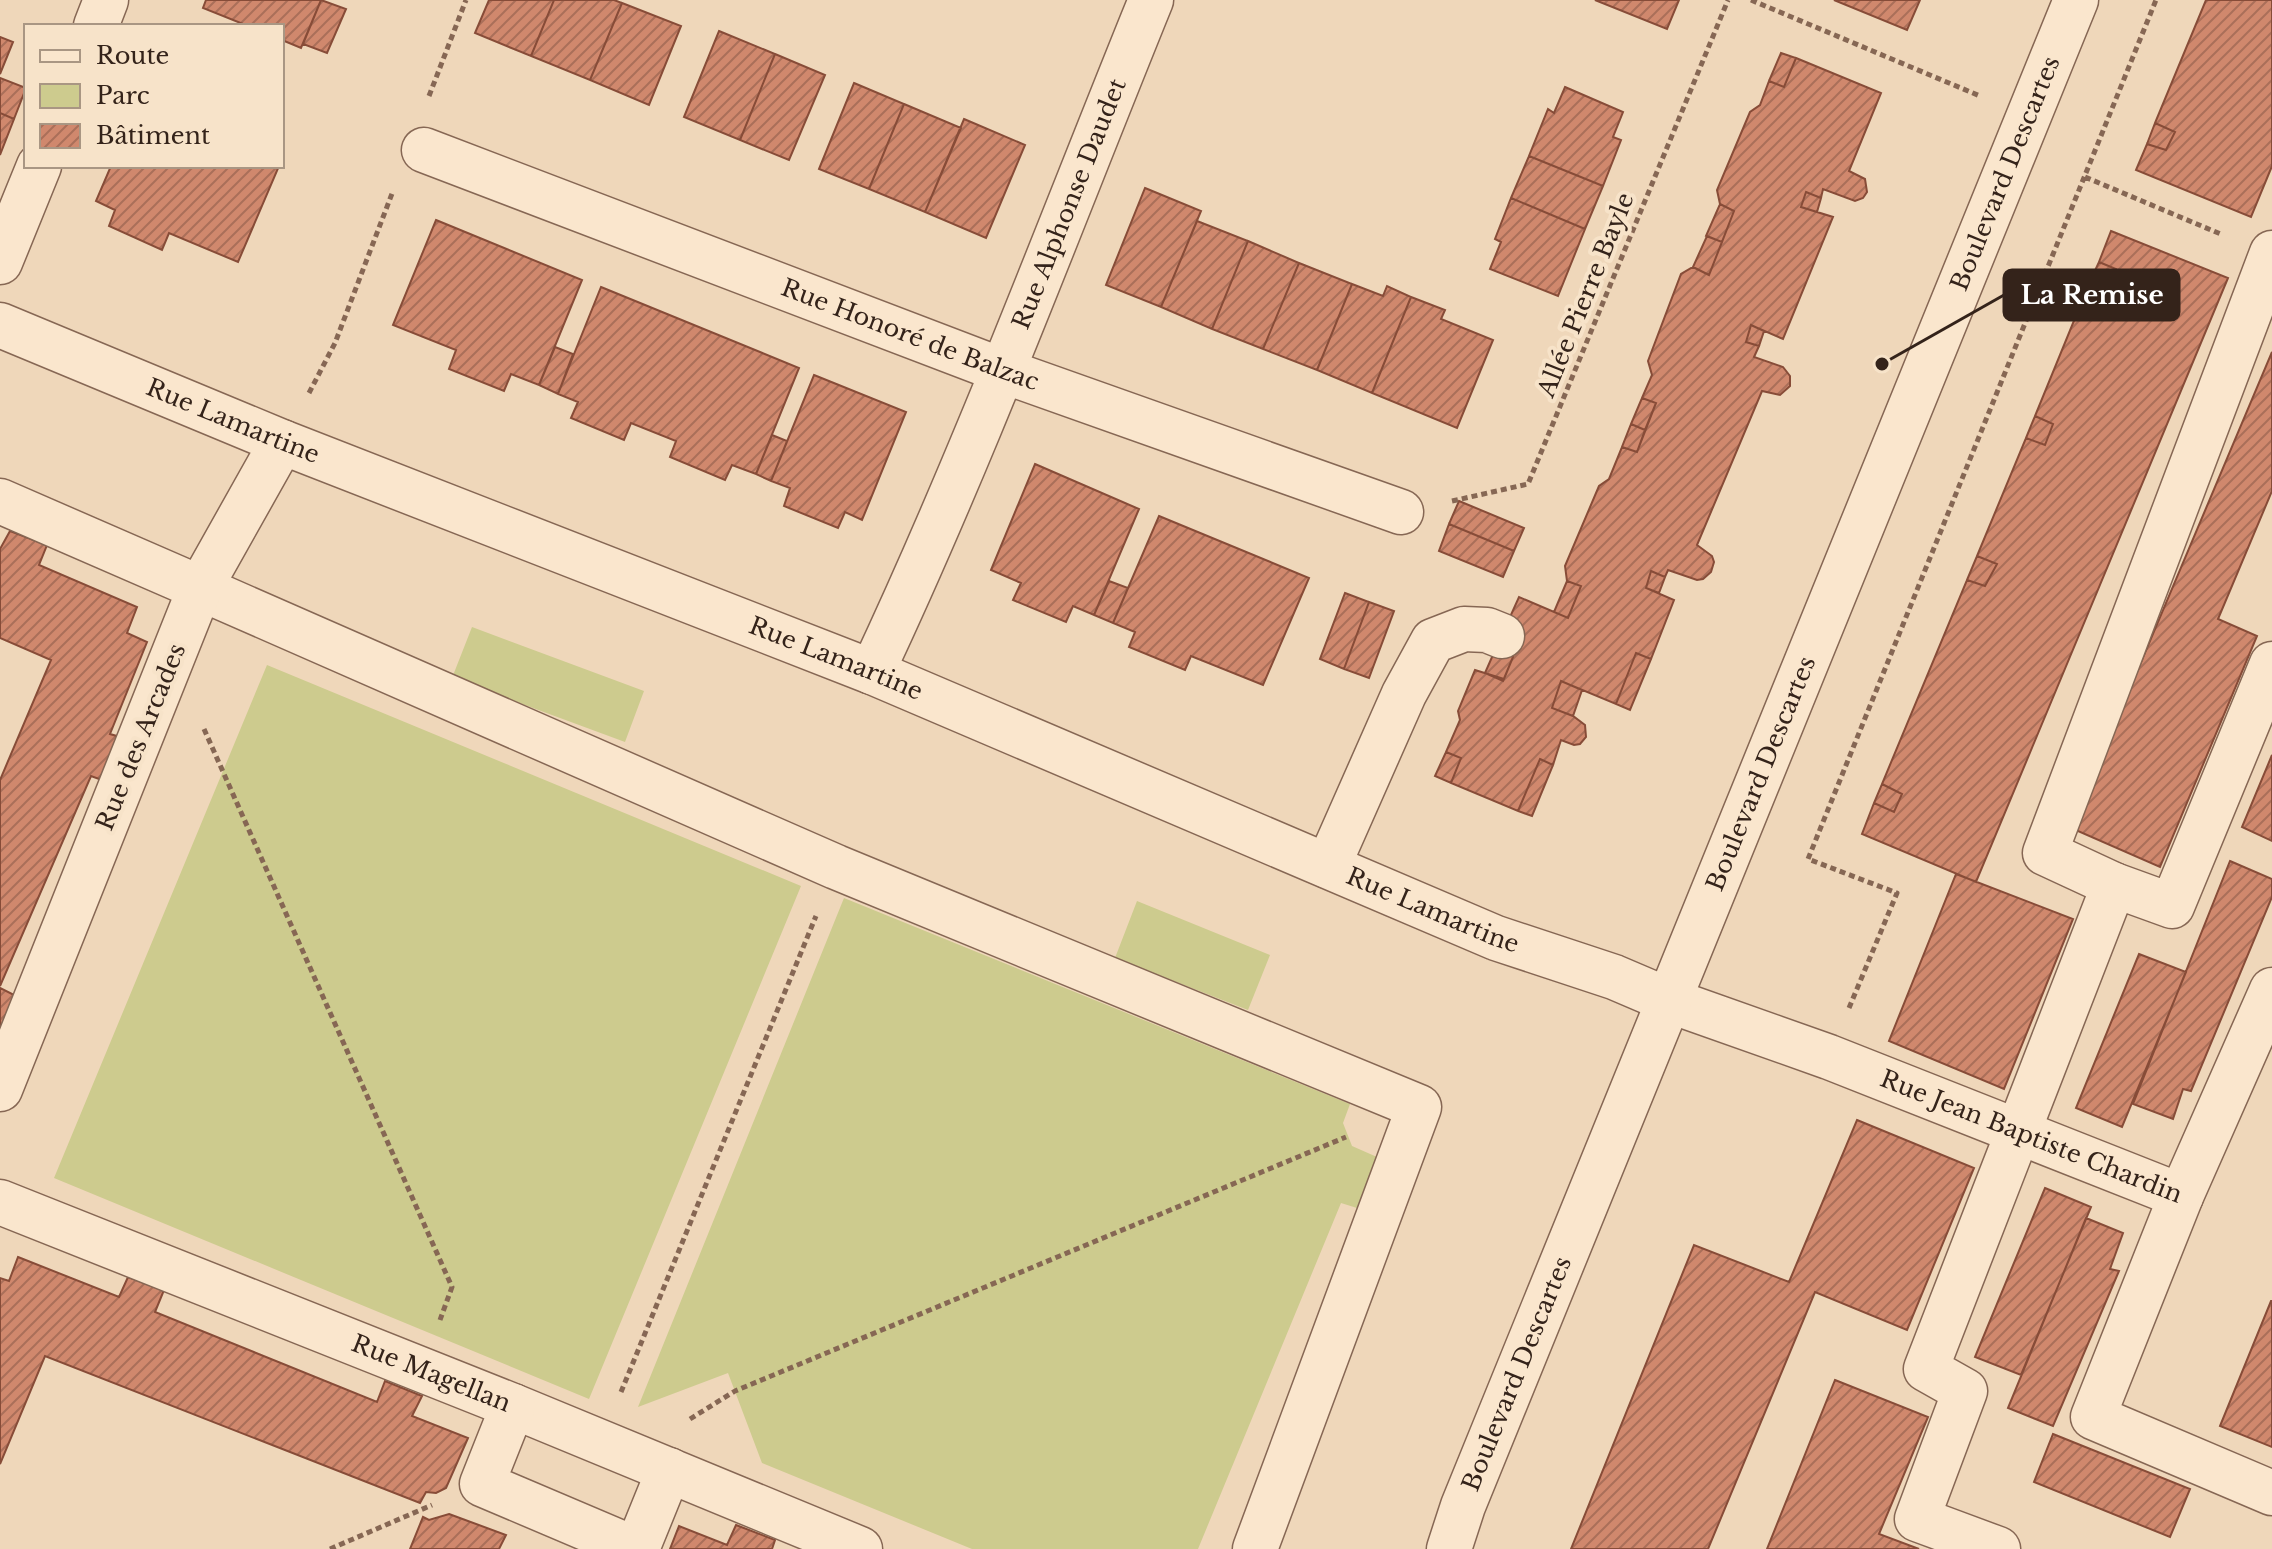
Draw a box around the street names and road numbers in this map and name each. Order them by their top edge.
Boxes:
street label: Boulevard Descartes [1944,52,2066,295]
street label: Rue Alphonse Daudet [1006,74,1132,333]
street label: Allée Pierre Bayle [1531,188,1640,402]
street label: Rue Honoré de Balzac [777,273,1043,396]
street label: Rue Lamartine [142,372,324,469]
street label: Rue Lamartine [745,611,927,706]
street label: Rue des Arcades [90,639,191,835]
street label: Boulevard Descartes [1700,652,1821,895]
street label: Rue Lamartine [1342,861,1523,959]
street label: Rue Jean Baptiste Chardin [1876,1064,2186,1209]
street label: Boulevard Descartes [1456,1252,1577,1495]
street label: Rue Magellan [348,1328,515,1418]

